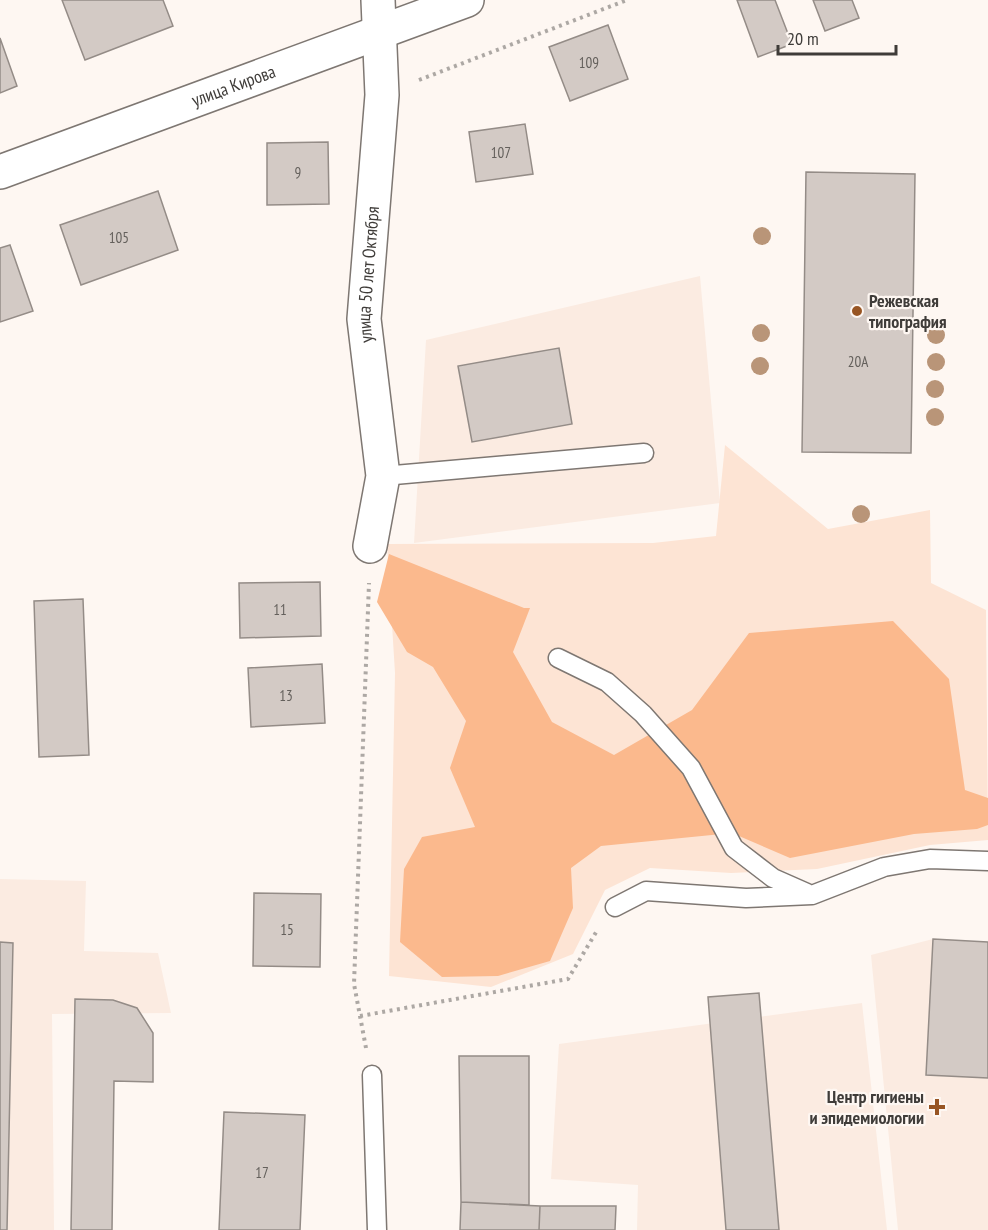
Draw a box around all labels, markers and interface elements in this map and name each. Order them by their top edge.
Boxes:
scale bar [778,18,896,56]
text: 20 m [787,27,819,50]
house number: 109 [579,53,599,72]
street label: улица Кирова [188,60,279,111]
house number: 107 [491,143,511,162]
house number: 9 [295,163,301,182]
street label: улица 50 лет Октября [352,205,384,344]
house number: 105 [109,228,129,247]
place label: Режевская типография [869,289,947,333]
marker: Режевская типография [850,304,864,318]
house number: 20А [848,352,869,371]
house number: 11 [273,600,287,619]
house number: 13 [279,686,293,705]
house number: 15 [280,920,294,939]
place label: Центр гигиены и эпидемиологии [809,1085,924,1129]
marker: Центр гигиены и эпидемиологии [928,1098,946,1116]
house number: 17 [255,1163,269,1182]

